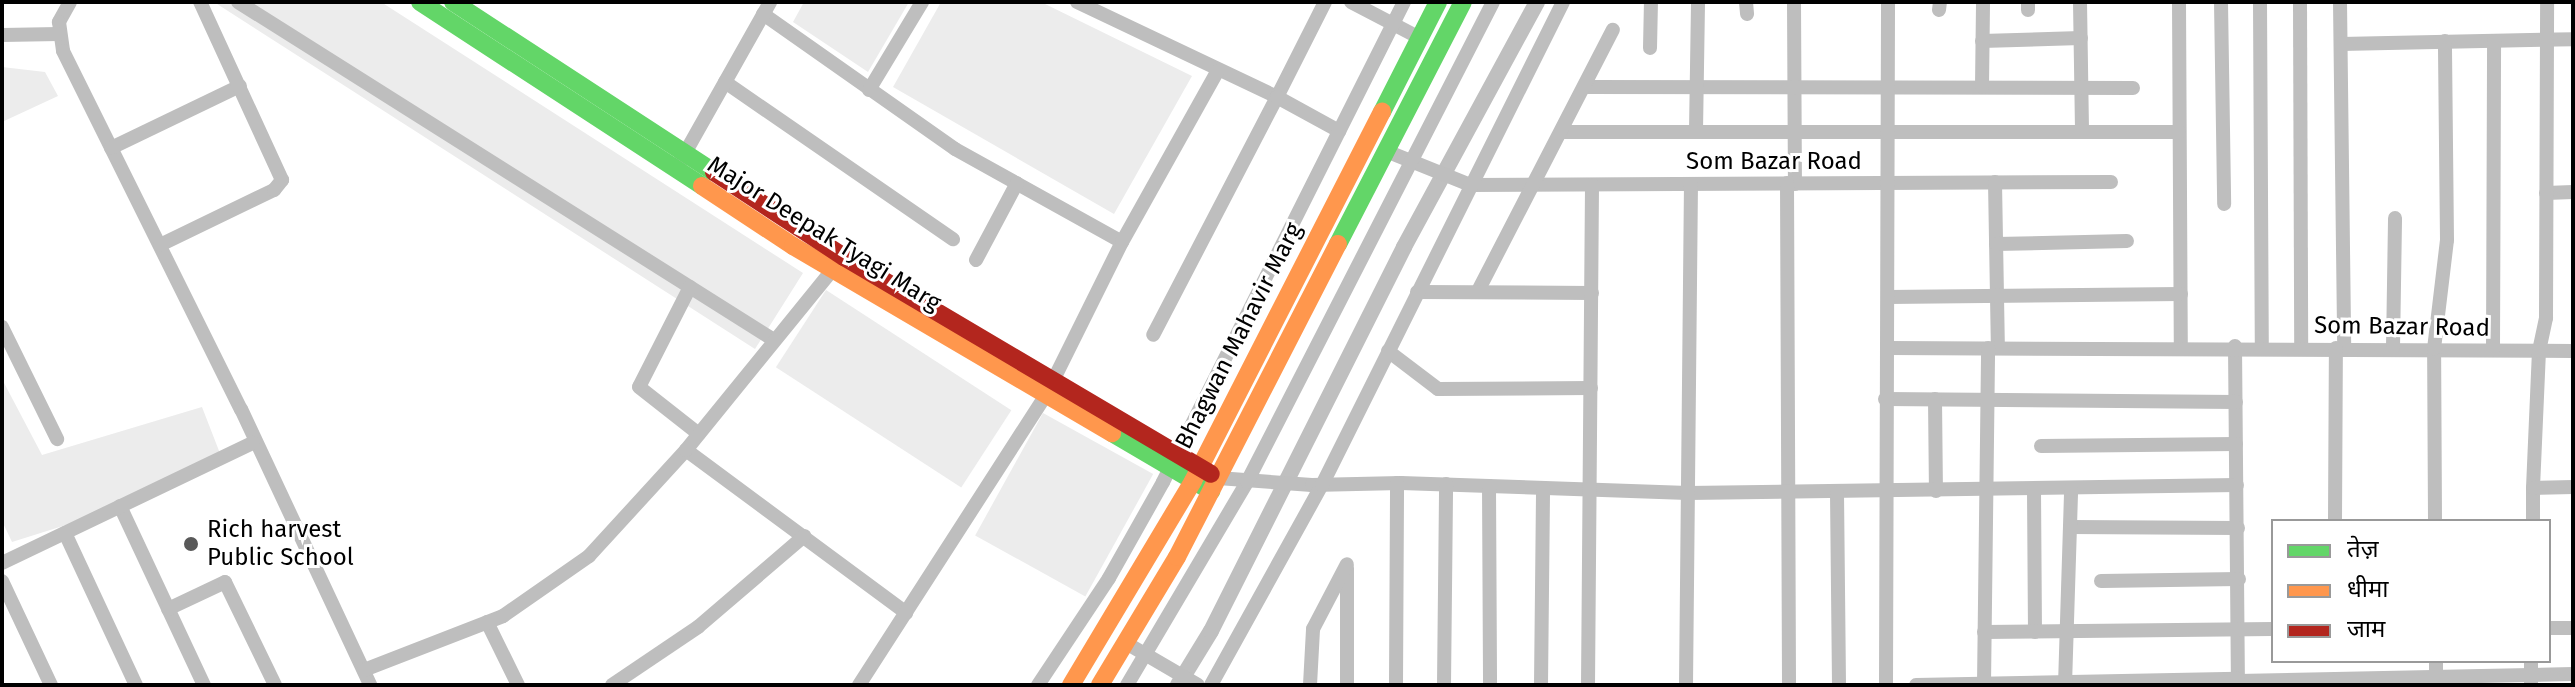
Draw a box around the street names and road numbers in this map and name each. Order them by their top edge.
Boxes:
street label: Som Bazar Road [1686,148,1862,176]
street label: Major Deepak Tyagi Marg [702,150,946,318]
street label: Bhagwan Mahavir Marg [1169,218,1309,454]
street label: Som Bazar Road [2314,311,2490,343]

